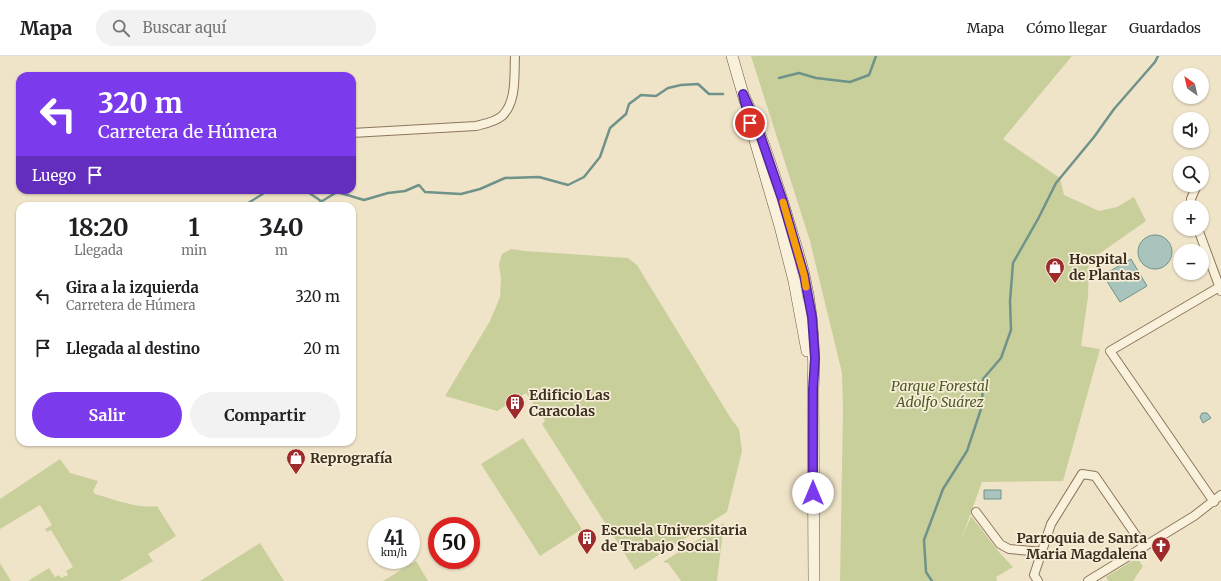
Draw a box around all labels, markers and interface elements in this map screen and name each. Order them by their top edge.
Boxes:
search box [96,10,376,46]
text: Mapa [20,16,72,40]
icon: search [110,17,132,39]
text: Buscar aquí [142,18,226,37]
text: Mapa [967,19,1004,37]
text: Cómo llegar [1026,19,1107,37]
text: Guardados [1129,19,1201,37]
north arrow [1173,68,1209,104]
map controls [1173,68,1209,280]
text: 320 m [98,85,183,121]
icon: left [32,88,84,140]
pin [733,106,767,140]
icon: arrive [739,112,761,134]
button: sound [1173,112,1209,148]
text: Carretera de Húmera [98,120,277,143]
button: search [1173,156,1209,192]
icon: arrive [84,164,106,186]
text: Luego [32,166,76,185]
button: + [1173,200,1209,236]
text: 18:20 [68,212,129,243]
text: 1 [188,212,200,243]
text: 340 [259,212,304,243]
text: Llegada [74,242,123,259]
text: min [181,242,207,259]
text: m [275,242,288,259]
button: − [1173,244,1209,280]
place label: Hospital de Plantas [1069,250,1140,284]
shop icon: Hospital de Plantas [1044,256,1066,284]
text: Gira a la izquierda [66,278,199,297]
icon: left [32,285,54,307]
text: 320 m [295,287,340,306]
text: Carretera de Húmera [66,297,196,314]
icon: arrive [32,337,54,359]
text: Llegada al destino [66,339,200,358]
text: 20 m [303,339,340,358]
park label: Parque Forestal Adolfo Suárez [891,377,989,411]
place label: Edificio Las Caracolas [529,386,610,420]
button: Salir [32,392,182,438]
button: Compartir [190,392,340,438]
building icon: Edificio Las Caracolas [504,392,526,420]
shop icon: Reprografía [285,447,307,475]
place label: Reprografía [310,449,393,467]
position arrow [792,472,834,514]
speed limit sign: 50 [428,517,480,569]
place label: Escuela Universitaria de Trabajo Social [601,521,747,555]
text: 41 [384,525,404,550]
building icon: Escuela Universitaria de Trabajo Social [576,527,598,555]
place label: Parroquia de Santa Maria Magdalena [1017,529,1147,563]
church icon: Parroquia de Santa Maria Magdalena [1150,535,1172,563]
text: km/h [381,546,407,559]

